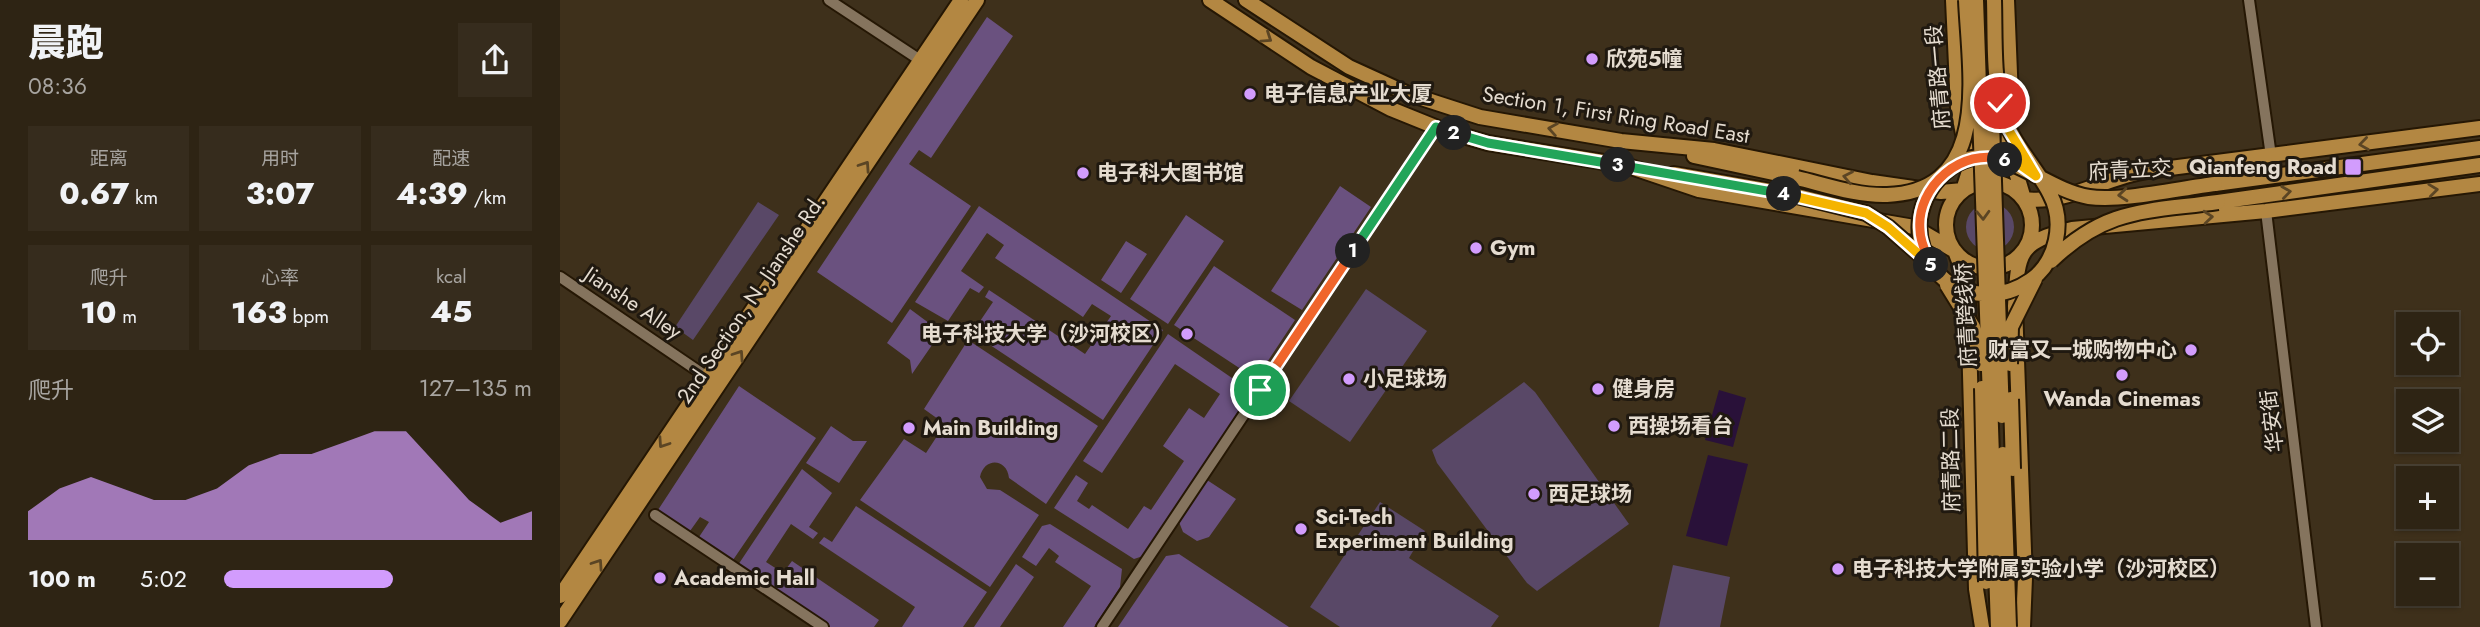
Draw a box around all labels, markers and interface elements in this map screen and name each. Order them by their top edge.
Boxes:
text: 晨跑 [28,15,104,70]
button: share [458,23,532,97]
street label: 府青路一段 [1918,23,1958,131]
one-way arrow [1259,30,1272,42]
place label: 欣苑5幢 [1606,44,1683,74]
marker: 欣苑5幢 [1584,51,1600,67]
text: 08:36 [28,69,87,103]
pin [1970,73,2030,133]
place label: 电子信息产业大厦 [1264,79,1432,109]
street label: Section 1, First Ring Road East [1480,79,1752,151]
icon: check [1981,84,2019,122]
marker: 电子信息产业大厦 [1242,86,1258,102]
pin: 2 [1436,116,1472,150]
text: 2 [1447,119,1460,146]
one-way arrow [1547,122,1559,137]
one-way arrow [2358,136,2370,151]
pin: 6 [1988,142,2022,178]
text: 距离 [90,145,128,172]
text: 用时 [261,145,299,172]
text: 配速 [432,145,470,172]
text: 6 [1998,146,2011,173]
pin: 3 [1600,148,1636,182]
text: 3 [1612,151,1623,178]
place label: Qianfeng Road [2189,152,2337,182]
street label: 府青立交 [2087,153,2173,187]
marker: Qianfeng Road [2343,157,2363,177]
place label: 电子科大图书馆 [1097,158,1244,188]
one-way arrow [857,161,869,174]
marker: 电子科大图书馆 [1075,165,1091,181]
one-way arrow [1842,170,1854,185]
text: 0.67 [59,172,129,215]
text: 3:07 [246,172,314,215]
text: 4:39 [396,172,468,215]
pin: 4 [1766,176,1802,212]
text: 4 [1777,180,1790,207]
one-way arrow [2428,182,2439,197]
text: km [129,184,158,211]
text: /km [468,184,507,211]
one-way arrow [2280,185,2291,200]
one-way arrow [2117,187,2128,202]
street label: 2nd Section, N. Jianshe Rd. [670,188,832,410]
one-way arrow [1975,210,1990,221]
one-way arrow [2202,210,2213,225]
pin: 1 [1336,233,1370,268]
place label: Gym [1490,233,1536,263]
text: 1 [1348,237,1357,264]
marker: Gym [1468,240,1484,256]
pin: 5 [1914,247,1948,282]
text: 5 [1924,251,1937,278]
street label: Jianshe Alley [576,258,688,347]
street label: 府青跨线桥 [1948,262,1984,368]
text: kcal [436,263,467,290]
text: 爬升 [90,264,128,291]
text: 心率 [261,264,299,291]
text: 45 [430,290,472,333]
text: 10 [80,291,117,334]
text: 163 [231,291,287,334]
text: m [117,303,137,330]
text: bpm [287,303,329,330]
map controls [2396,312,2459,606]
button: locate [2396,312,2459,375]
place label: 电子科技大学（沙河校区） [921,319,1173,349]
marker: 电子科技大学（沙河校区） [1179,326,1195,342]
place label: 财富又一城购物中心 [1988,335,2177,365]
marker: 财富又一城购物中心 [2183,342,2199,358]
one-way arrow [730,350,743,363]
pin [1230,360,1290,420]
place label: 小足球场 [1363,364,1447,394]
marker: Wanda Cinemas [2114,367,2130,383]
text: 127–135 m [419,371,532,405]
icon: arrive [1241,371,1279,409]
marker: 小足球场 [1341,371,1357,387]
text: 爬升 [28,373,74,407]
place label: 健身房 [1612,374,1675,404]
marker: 健身房 [1590,381,1606,397]
place label: Wanda Cinemas [2044,384,2201,414]
street label: 华安街 [2253,388,2291,454]
button: layers [2396,389,2459,452]
street label: 府青路二段 [1935,407,1967,513]
place label: 西操场看台 [1628,411,1733,441]
place label: Main Building [923,413,1058,443]
marker: 西操场看台 [1606,418,1622,434]
marker: Main Building [901,420,917,436]
one-way arrow [659,435,672,448]
button: + [2396,466,2459,529]
place label: 西足球场 [1548,479,1632,509]
marker: 西足球场 [1526,486,1542,502]
place label: Sci-Tech Experiment Building [1315,502,1514,556]
marker: Sci-Tech Experiment Building [1293,521,1309,537]
button: − [2396,543,2459,606]
place label: 电子科技大学附属实验小学（沙河校区） [1852,554,2230,584]
one-way arrow [590,559,602,572]
marker: 电子科技大学附属实验小学（沙河校区） [1830,561,1846,577]
text: 100 m [28,562,96,596]
text: 5:02 [140,562,187,596]
place label: Academic Hall [673,563,815,593]
marker: Academic Hall [652,570,668,586]

